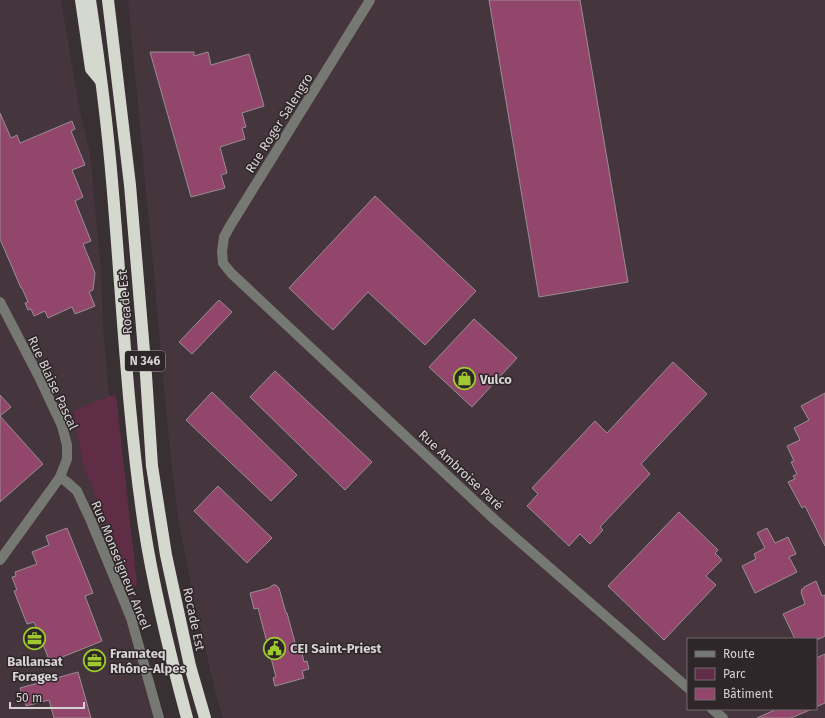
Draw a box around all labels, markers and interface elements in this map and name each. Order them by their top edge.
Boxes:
street label: Rue Roger Salengro [242,70,316,176]
street label: Rocade Est [115,269,135,335]
street label: Rue Blaise Pascal [25,334,81,432]
road number: N 346 [125,351,165,371]
shop icon: Vulco [451,366,477,392]
place label: Vulco [479,372,512,387]
street label: Rue Ambroise Paré [416,427,506,513]
street label: Rue Monseigneur Ancel [88,498,154,632]
street label: Rocade Est [180,586,208,652]
office icon: Ballansat Forages [22,626,48,652]
public building icon: CEI Saint-Priest [261,635,287,661]
legend [687,638,817,710]
place label: CEI Saint-Priest [290,641,383,656]
place label: Framateq Rhône-Alpes [110,646,186,676]
office icon: Framateq Rhône-Alpes [81,647,107,673]
text: Route [723,647,755,661]
place label: Ballansat Forages [7,654,64,684]
text: Parc [723,667,746,681]
scale bar [10,684,84,710]
text: Bâtiment [723,687,773,701]
text: 50 m [16,691,42,705]

